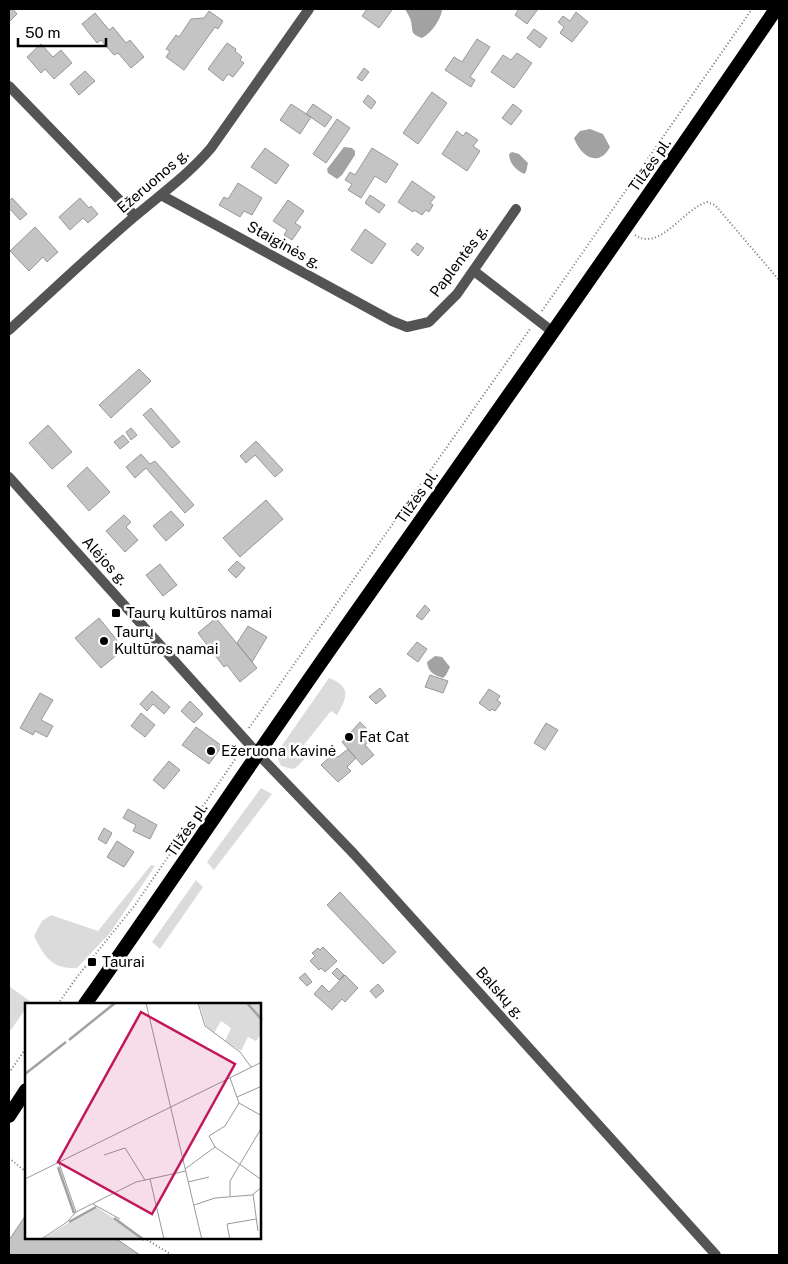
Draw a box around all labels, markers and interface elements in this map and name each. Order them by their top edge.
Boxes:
scale bar [18,15,105,47]
text: 50 m [25,24,60,41]
street label: Tilžės pl. [625,135,674,195]
street label: Ežeruonos g. [113,145,192,216]
street label: Staiginės g. [244,217,324,272]
street label: Paplentės g. [426,221,491,300]
street label: Tilžės pl. [392,467,441,527]
street label: Alėjos g. [79,533,132,588]
place label: Taurų kultūros namai [126,604,272,621]
marker: Taurų kultūros namai [110,607,122,619]
place label: Taurų Kultūros namai [114,623,218,657]
marker: Taurų Kultūros namai [98,635,110,647]
place label: Fat Cat [359,728,409,745]
marker: Fat Cat [343,731,355,743]
place label: Ežeruona Kavinė [221,742,336,759]
marker: Ežeruona Kavinė [205,745,217,757]
street label: Tilžės pl. [162,800,211,860]
place label: Taurai [102,953,145,970]
marker: Taurai [86,956,98,968]
street label: Balskų g. [473,963,528,1022]
inset map [25,1003,261,1239]

